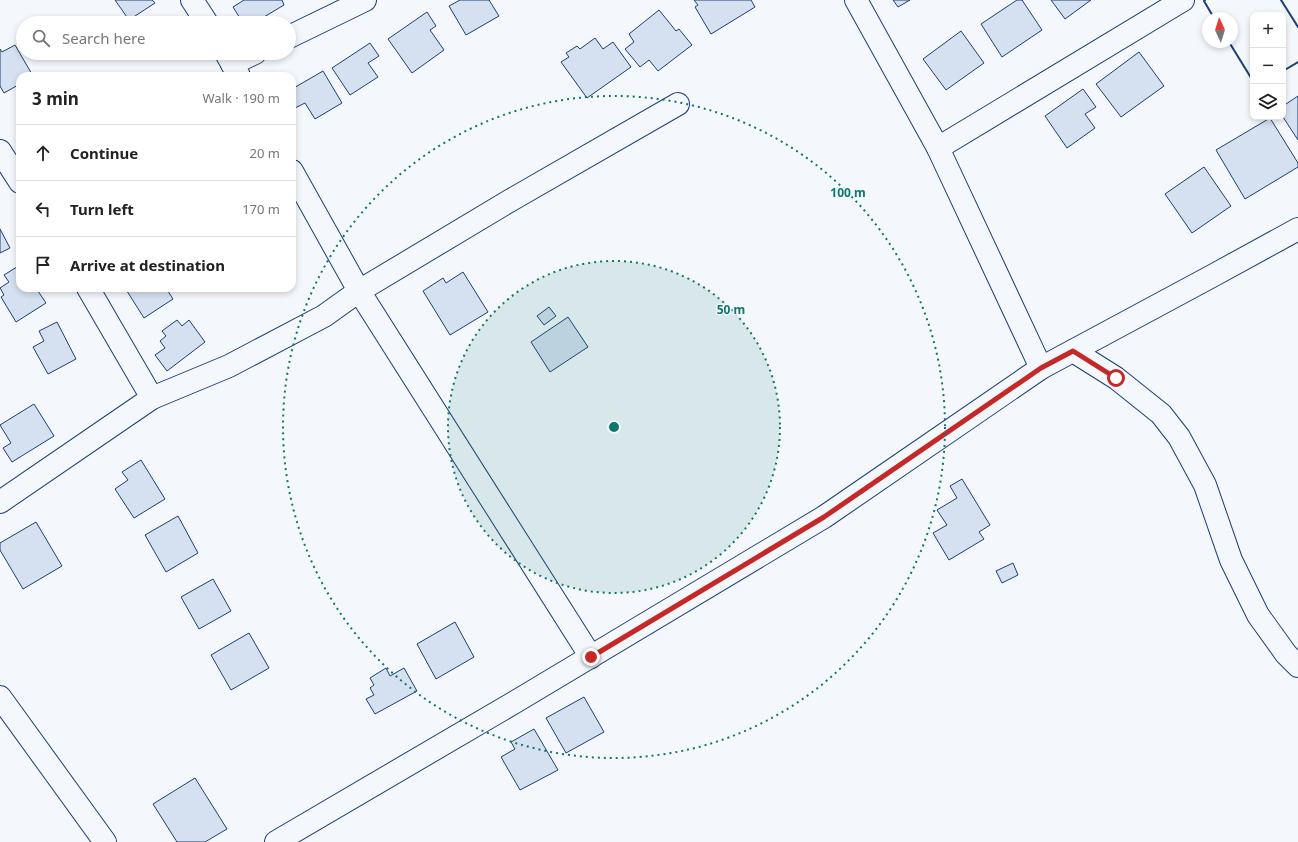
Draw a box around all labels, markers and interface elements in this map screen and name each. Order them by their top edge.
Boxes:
north arrow [1202,12,1238,48]
map controls [1250,12,1286,120]
button: + [1250,12,1286,48]
search box [16,16,296,60]
icon: search [30,27,52,49]
text: Search here [62,28,145,48]
button: − [1250,48,1286,84]
button: layers [1250,84,1286,120]
text: 3 min [32,87,79,110]
text: Walk · 190 m [202,89,280,107]
icon: ahead [32,142,54,164]
text: Continue [70,143,138,163]
text: 20 m [250,144,280,162]
text: 100 m [830,184,866,201]
icon: left [32,198,54,220]
text: Turn left [70,199,134,219]
text: 170 m [242,200,280,218]
icon: arrive [32,254,54,276]
text: Arrive at destination [70,255,225,275]
text: 50 m [717,301,745,318]
route start [1107,369,1125,387]
centre of rings [607,420,621,434]
route end [582,648,600,666]

